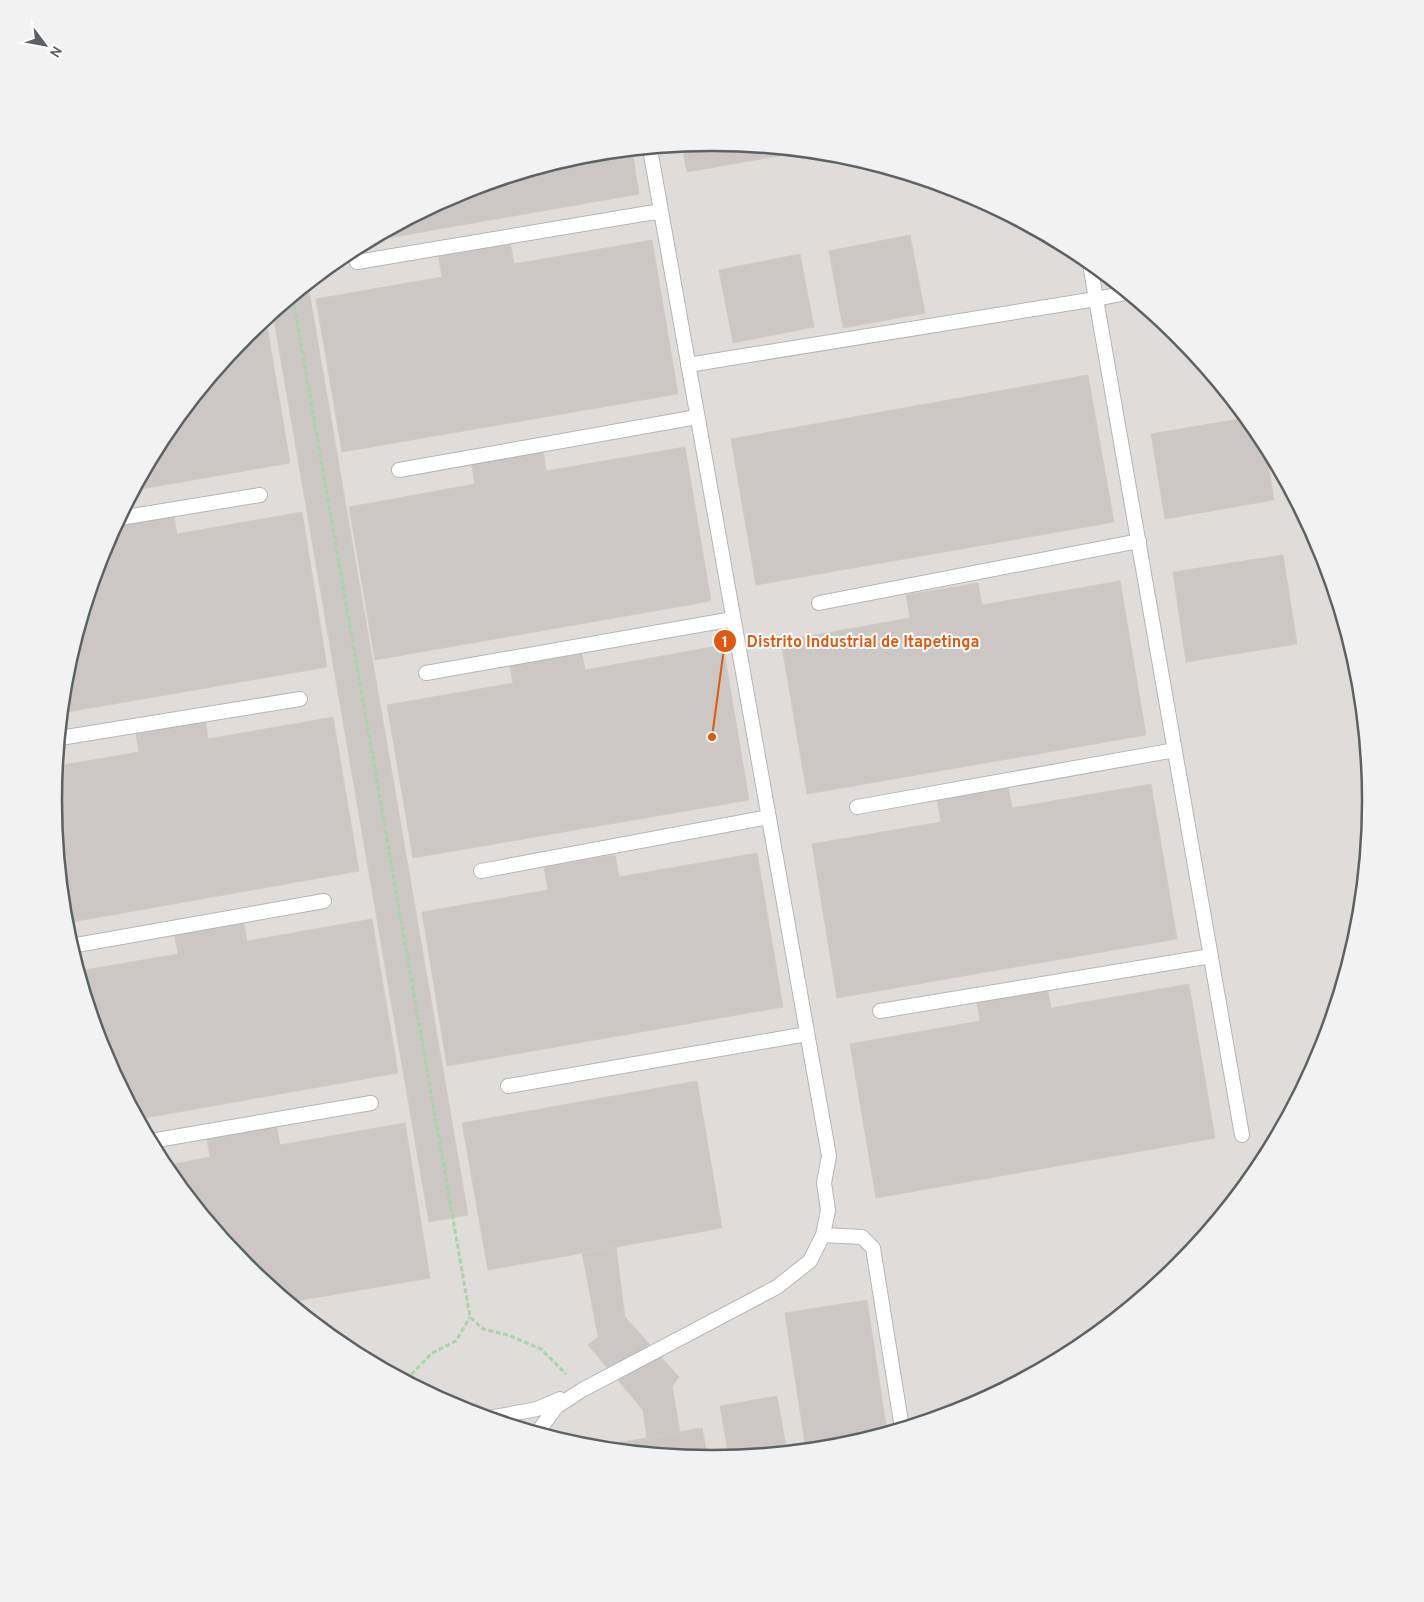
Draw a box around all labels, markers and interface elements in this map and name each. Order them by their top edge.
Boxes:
north arrow [20,20,70,70]
text: N [45,42,65,60]
callout: Distrito Industrial de Itapetinga [712,626,990,657]
text: Distrito Industrial de Itapetinga [747,633,979,653]
text: 1 [722,634,728,653]

